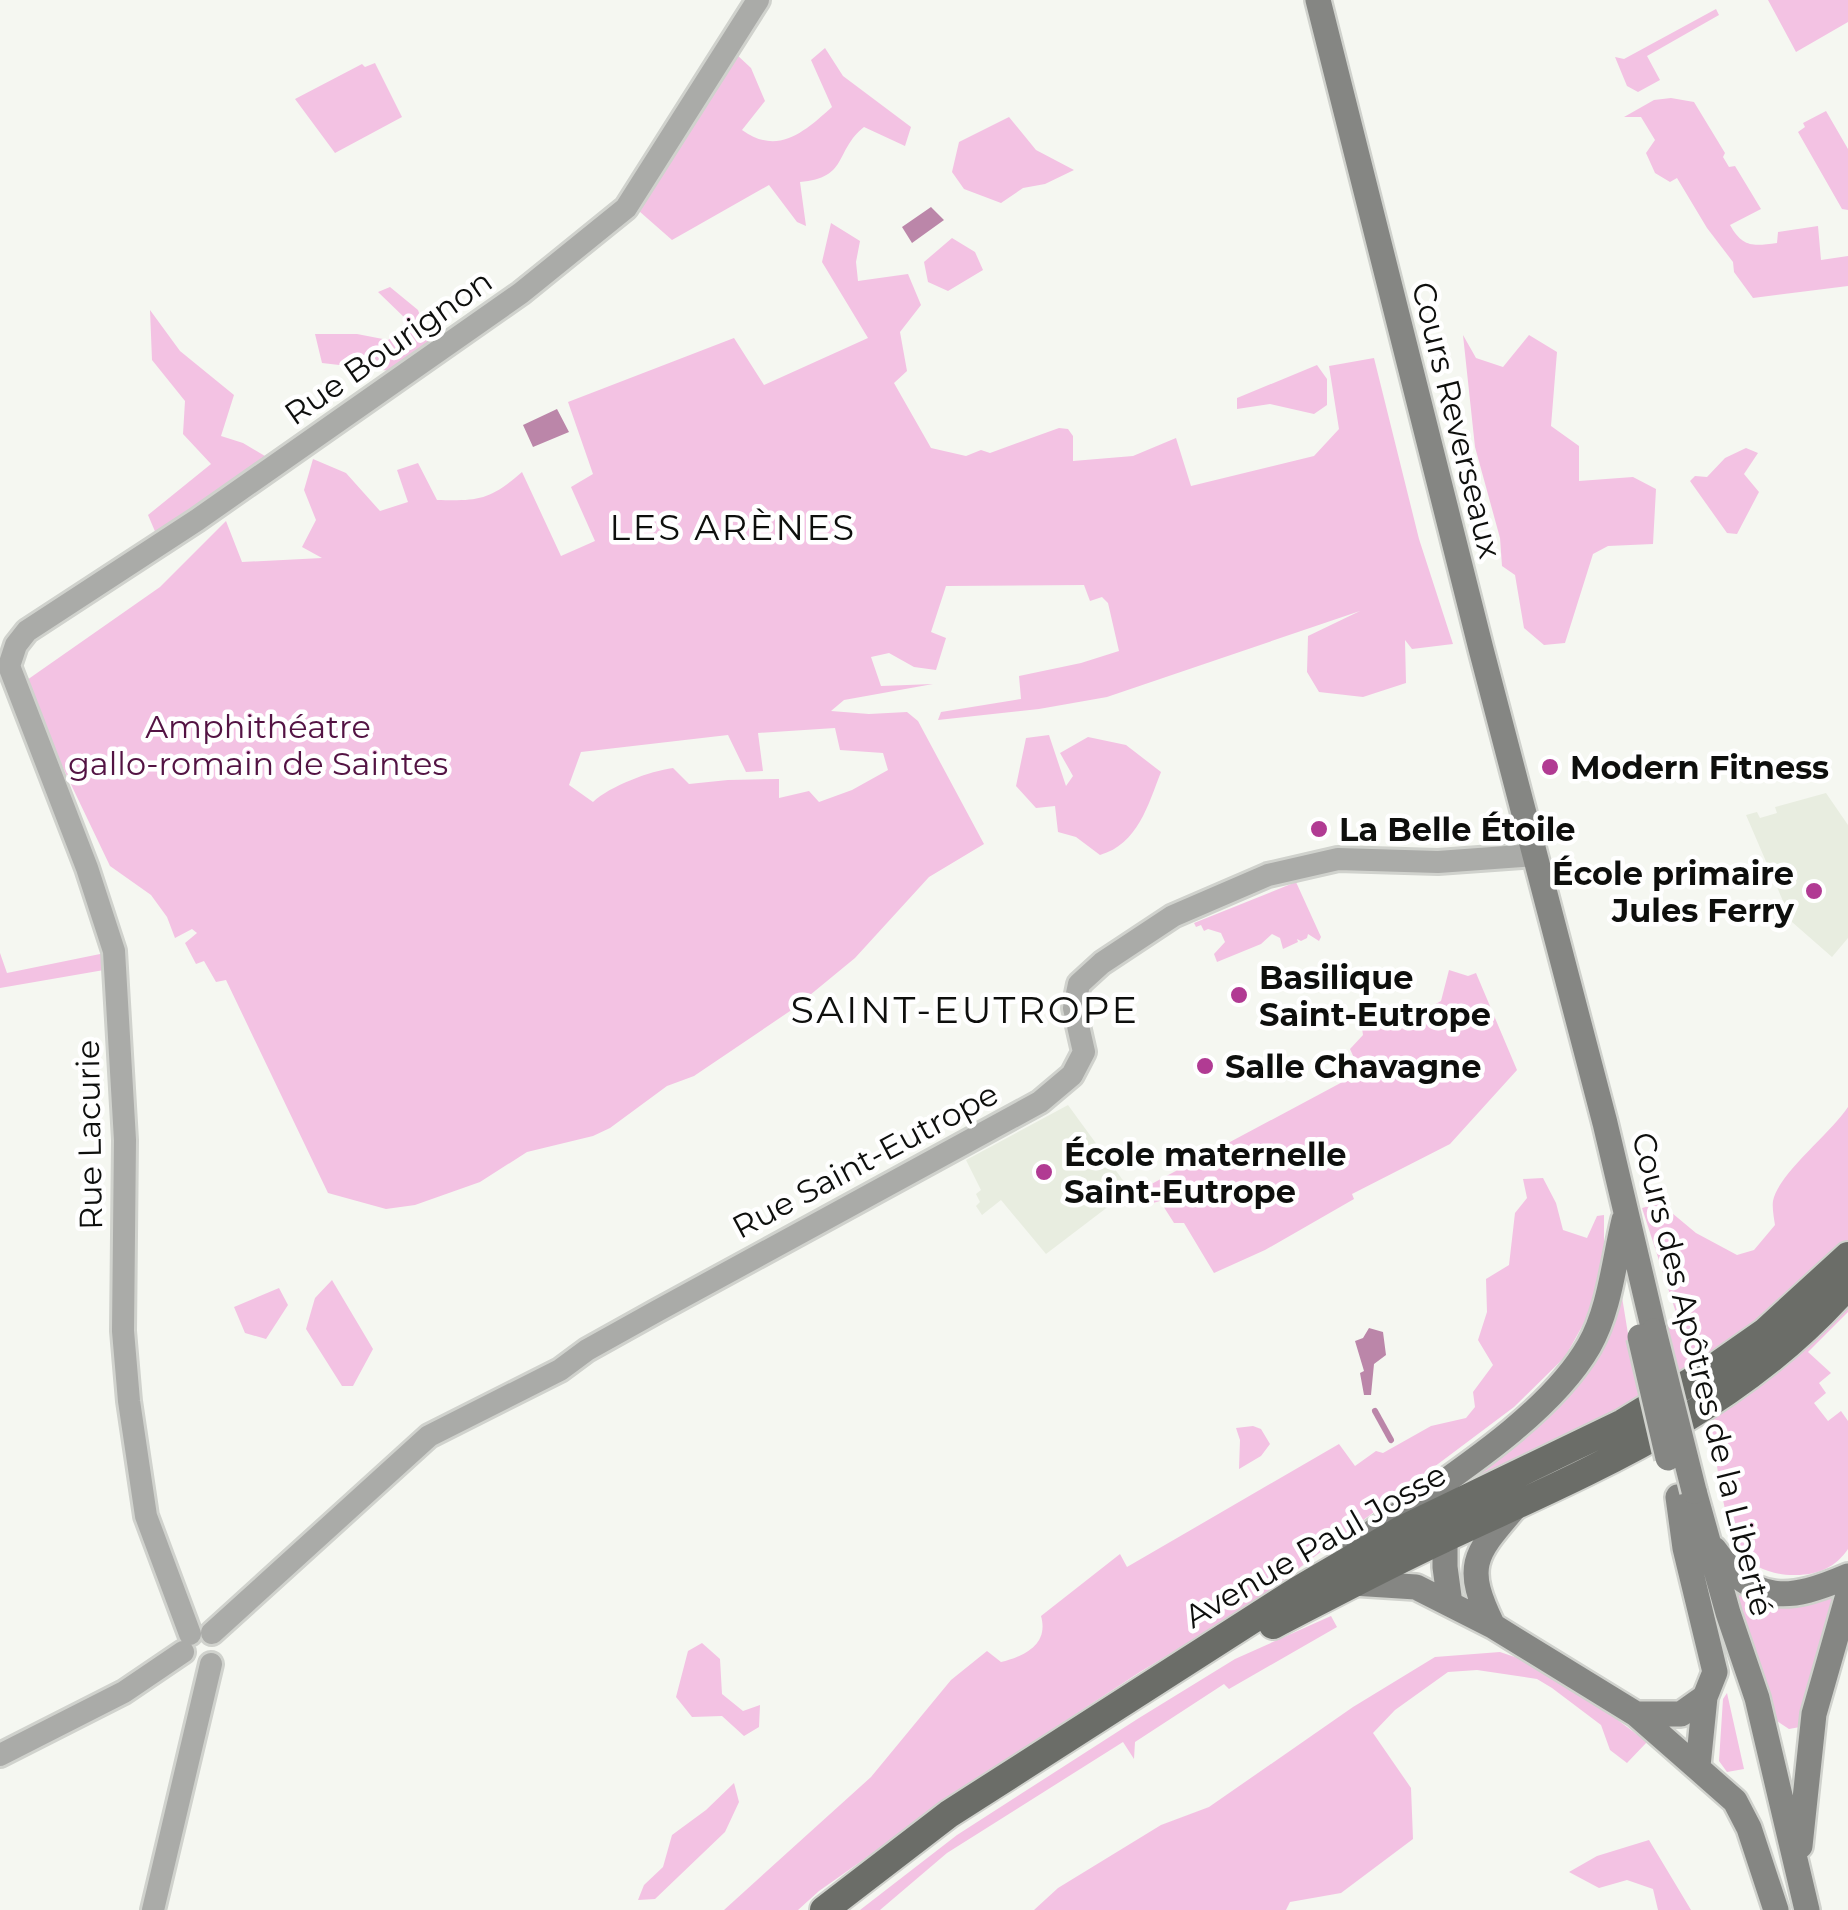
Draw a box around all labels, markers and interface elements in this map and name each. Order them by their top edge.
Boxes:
street label: Rue Bourignon [277,261,499,433]
street label: Cours Reverseaux [1404,278,1510,562]
district label: LES ARÈNES [610,506,856,549]
park label: Amphithéatre gallo-romain de Saintes [68,707,448,783]
place label: Modern Fitness [1570,748,1829,787]
marker: Modern Fitness [1539,756,1561,778]
place label: La Belle Étoile [1339,810,1576,849]
marker: La Belle Étoile [1308,818,1330,840]
place label: École primaire Jules Ferry [1552,854,1795,930]
marker: École primaire Jules Ferry [1803,880,1825,902]
place label: Basilique Saint-Eutrope [1259,958,1491,1034]
marker: Basilique Saint-Eutrope [1228,984,1250,1006]
district label: SAINT-EUTROPE [790,986,1140,1033]
street label: Rue Lacurie [68,1040,110,1230]
place label: Salle Chavagne [1225,1047,1482,1086]
marker: Salle Chavagne [1194,1055,1216,1077]
street label: Rue Saint-Eutrope [726,1073,1004,1247]
street label: Cours des Apôtres de la Liberté [1624,1128,1782,1620]
place label: École maternelle Saint-Eutrope [1064,1135,1346,1211]
marker: École maternelle Saint-Eutrope [1033,1161,1055,1183]
street label: Avenue Paul Josse [1177,1454,1453,1636]

